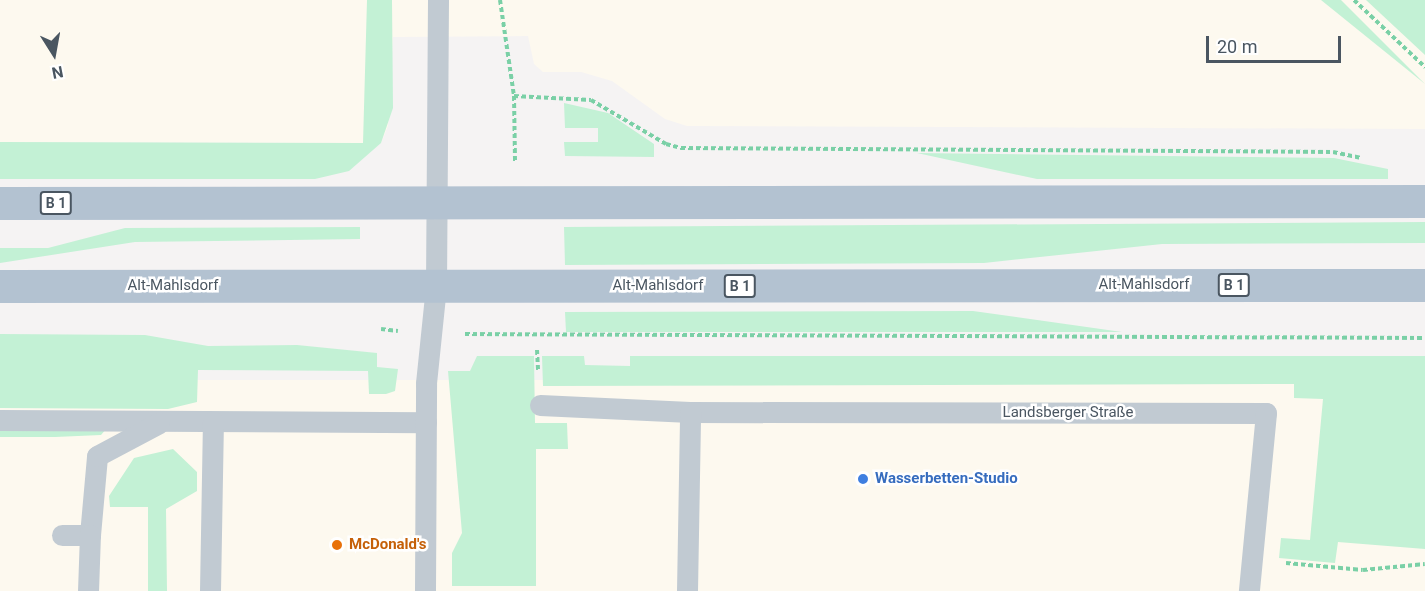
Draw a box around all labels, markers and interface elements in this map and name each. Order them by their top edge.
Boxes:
north arrow [24,24,84,84]
scale bar [1209,24,1344,62]
text: 20 m [1217,36,1257,57]
text: N [50,62,65,83]
road number: B 1 [40,192,72,214]
road number: B 1 [1218,274,1250,296]
road number: B 1 [724,275,756,297]
street label: Alt-Mahlsdorf [1099,276,1189,294]
street label: Alt-Mahlsdorf [128,277,218,295]
street label: Alt-Mahlsdorf [613,277,703,295]
street label: Landsberger Straße [1003,404,1133,422]
place label: Wasserbetten-Studio [875,470,1018,488]
marker: Wasserbetten-Studio [856,472,870,486]
place label: McDonald's [349,536,426,554]
marker: McDonald's [330,538,344,552]

